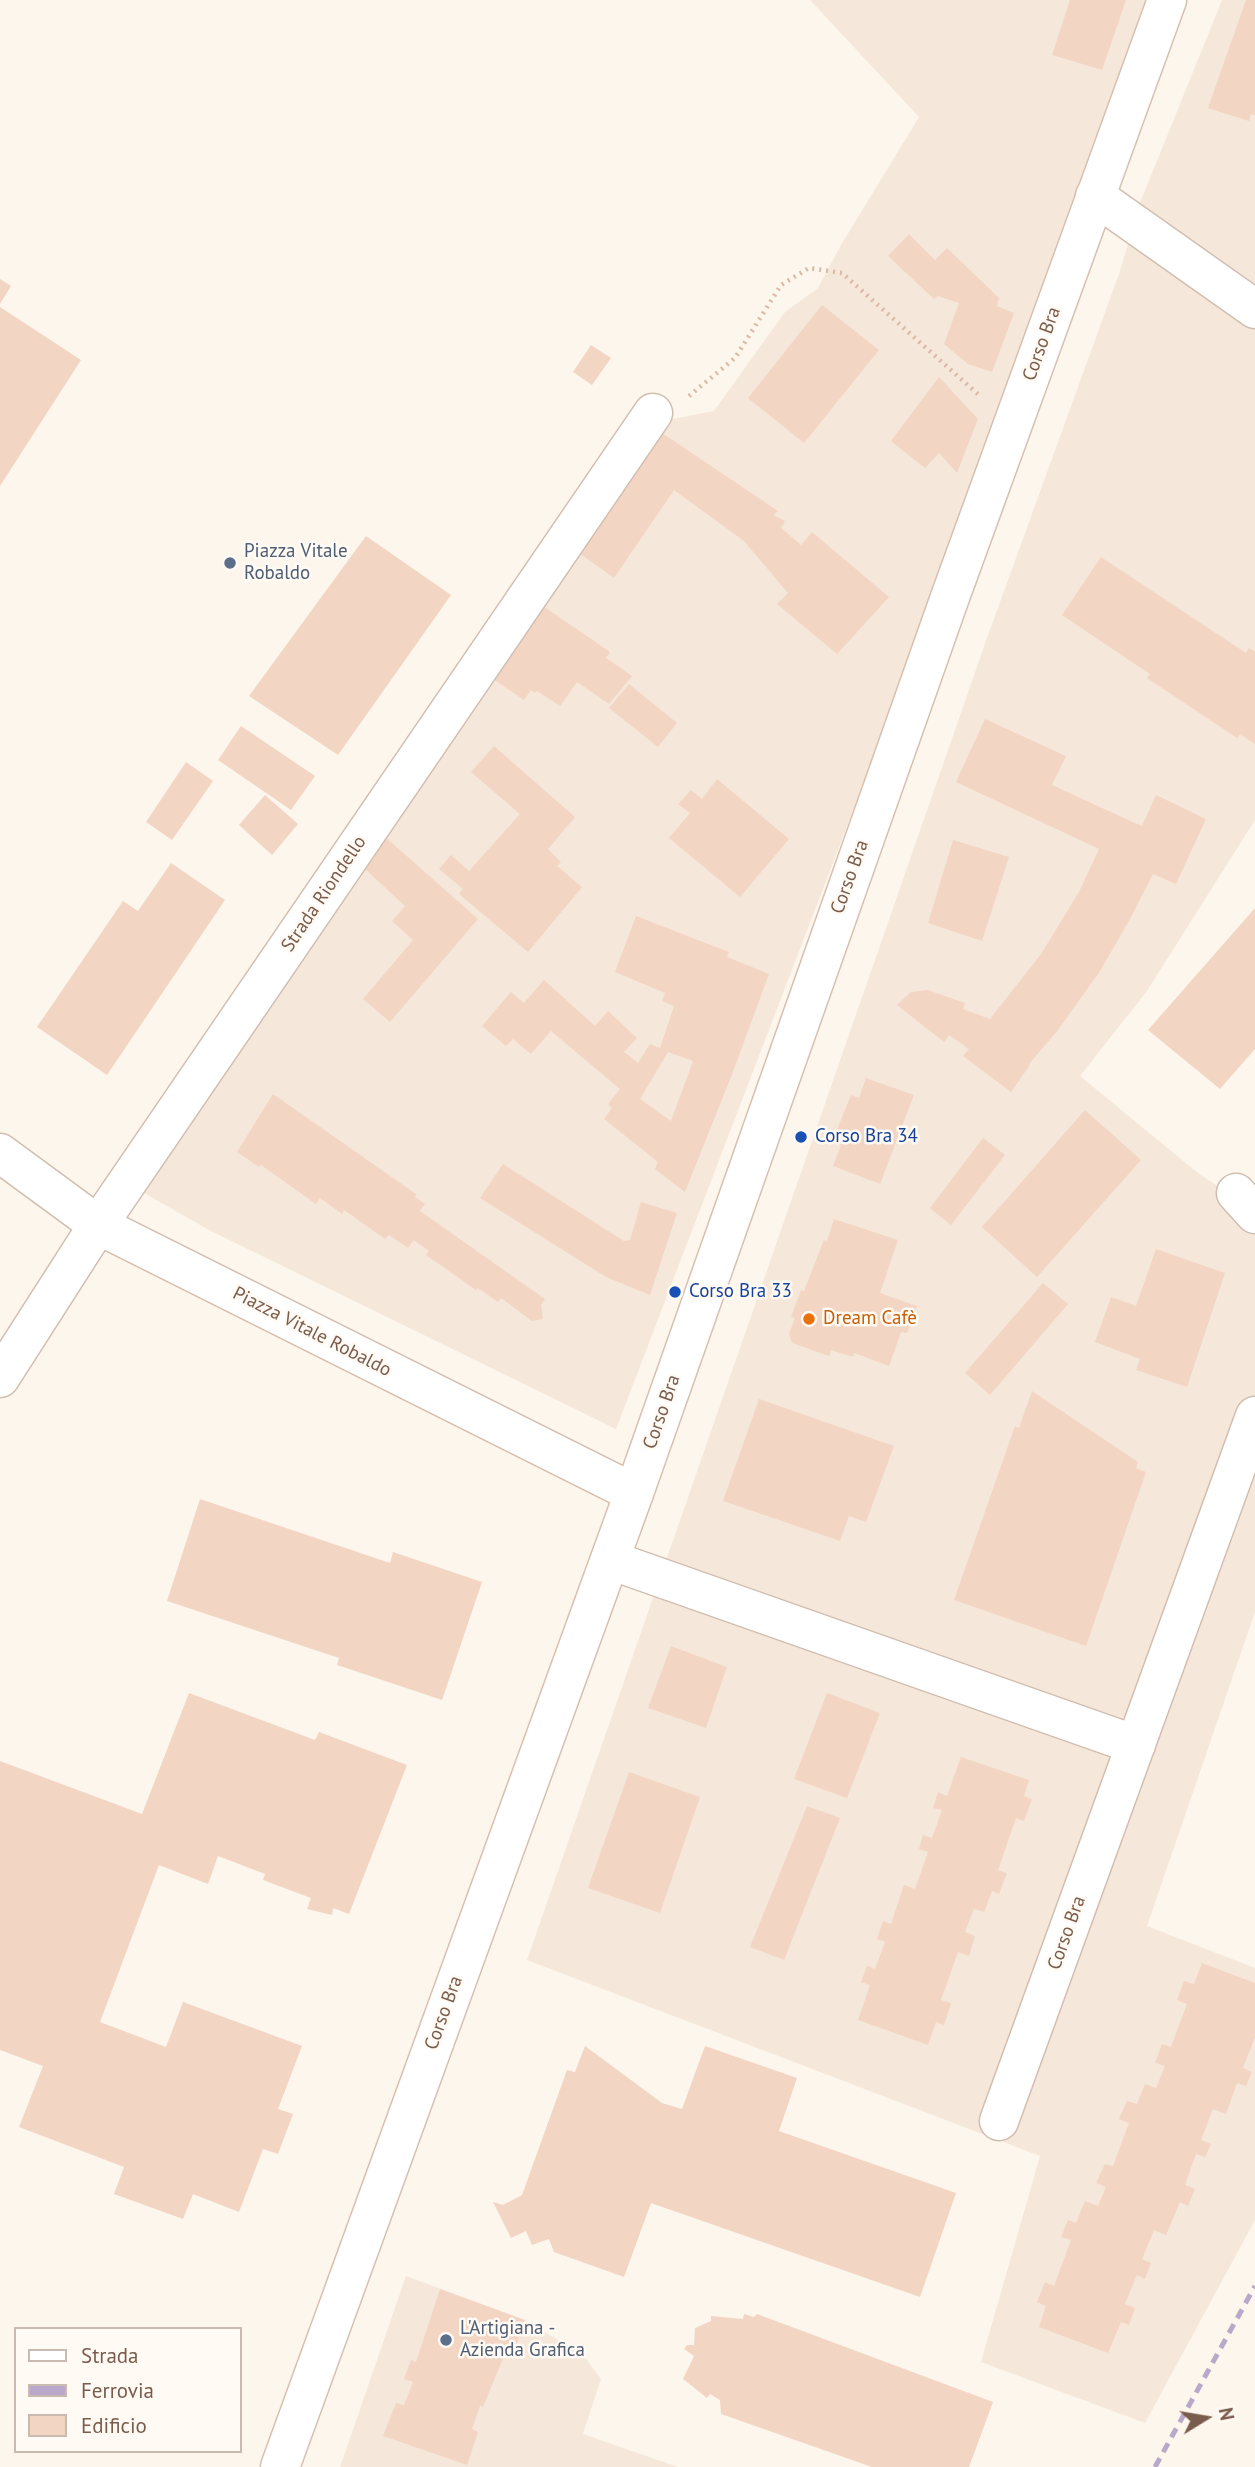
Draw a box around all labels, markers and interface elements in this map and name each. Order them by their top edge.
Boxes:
street label: Corso Bra [1018,304,1066,384]
place label: Piazza Vitale Robaldo [244,541,348,585]
marker: Piazza Vitale Robaldo [222,555,238,571]
street label: Strada Riondello [277,832,371,956]
street label: Corso Bra [826,837,874,917]
place label: Corso Bra 34 [815,1126,918,1148]
marker: Corso Bra 34 [793,1129,809,1145]
place label: Corso Bra 33 [689,1281,792,1303]
street label: Piazza Vitale Robaldo [229,1282,395,1382]
marker: Corso Bra 33 [667,1284,683,1300]
place label: Dream Cafè [823,1308,917,1330]
marker: Dream Cafè [801,1311,817,1327]
street label: Corso Bra [639,1372,685,1452]
street label: Corso Bra [1043,1893,1091,1973]
street label: Corso Bra [420,1973,468,2053]
place label: L'Artigiana - Azienda Grafica [460,2318,585,2362]
legend [14,2327,242,2453]
marker: L'Artigiana - Azienda Grafica [438,2332,454,2348]
text: Strada [81,2342,139,2369]
text: Ferrovia [81,2377,154,2404]
north arrow [1171,2383,1241,2453]
text: N [1214,2406,1240,2422]
text: Edificio [81,2412,147,2439]

